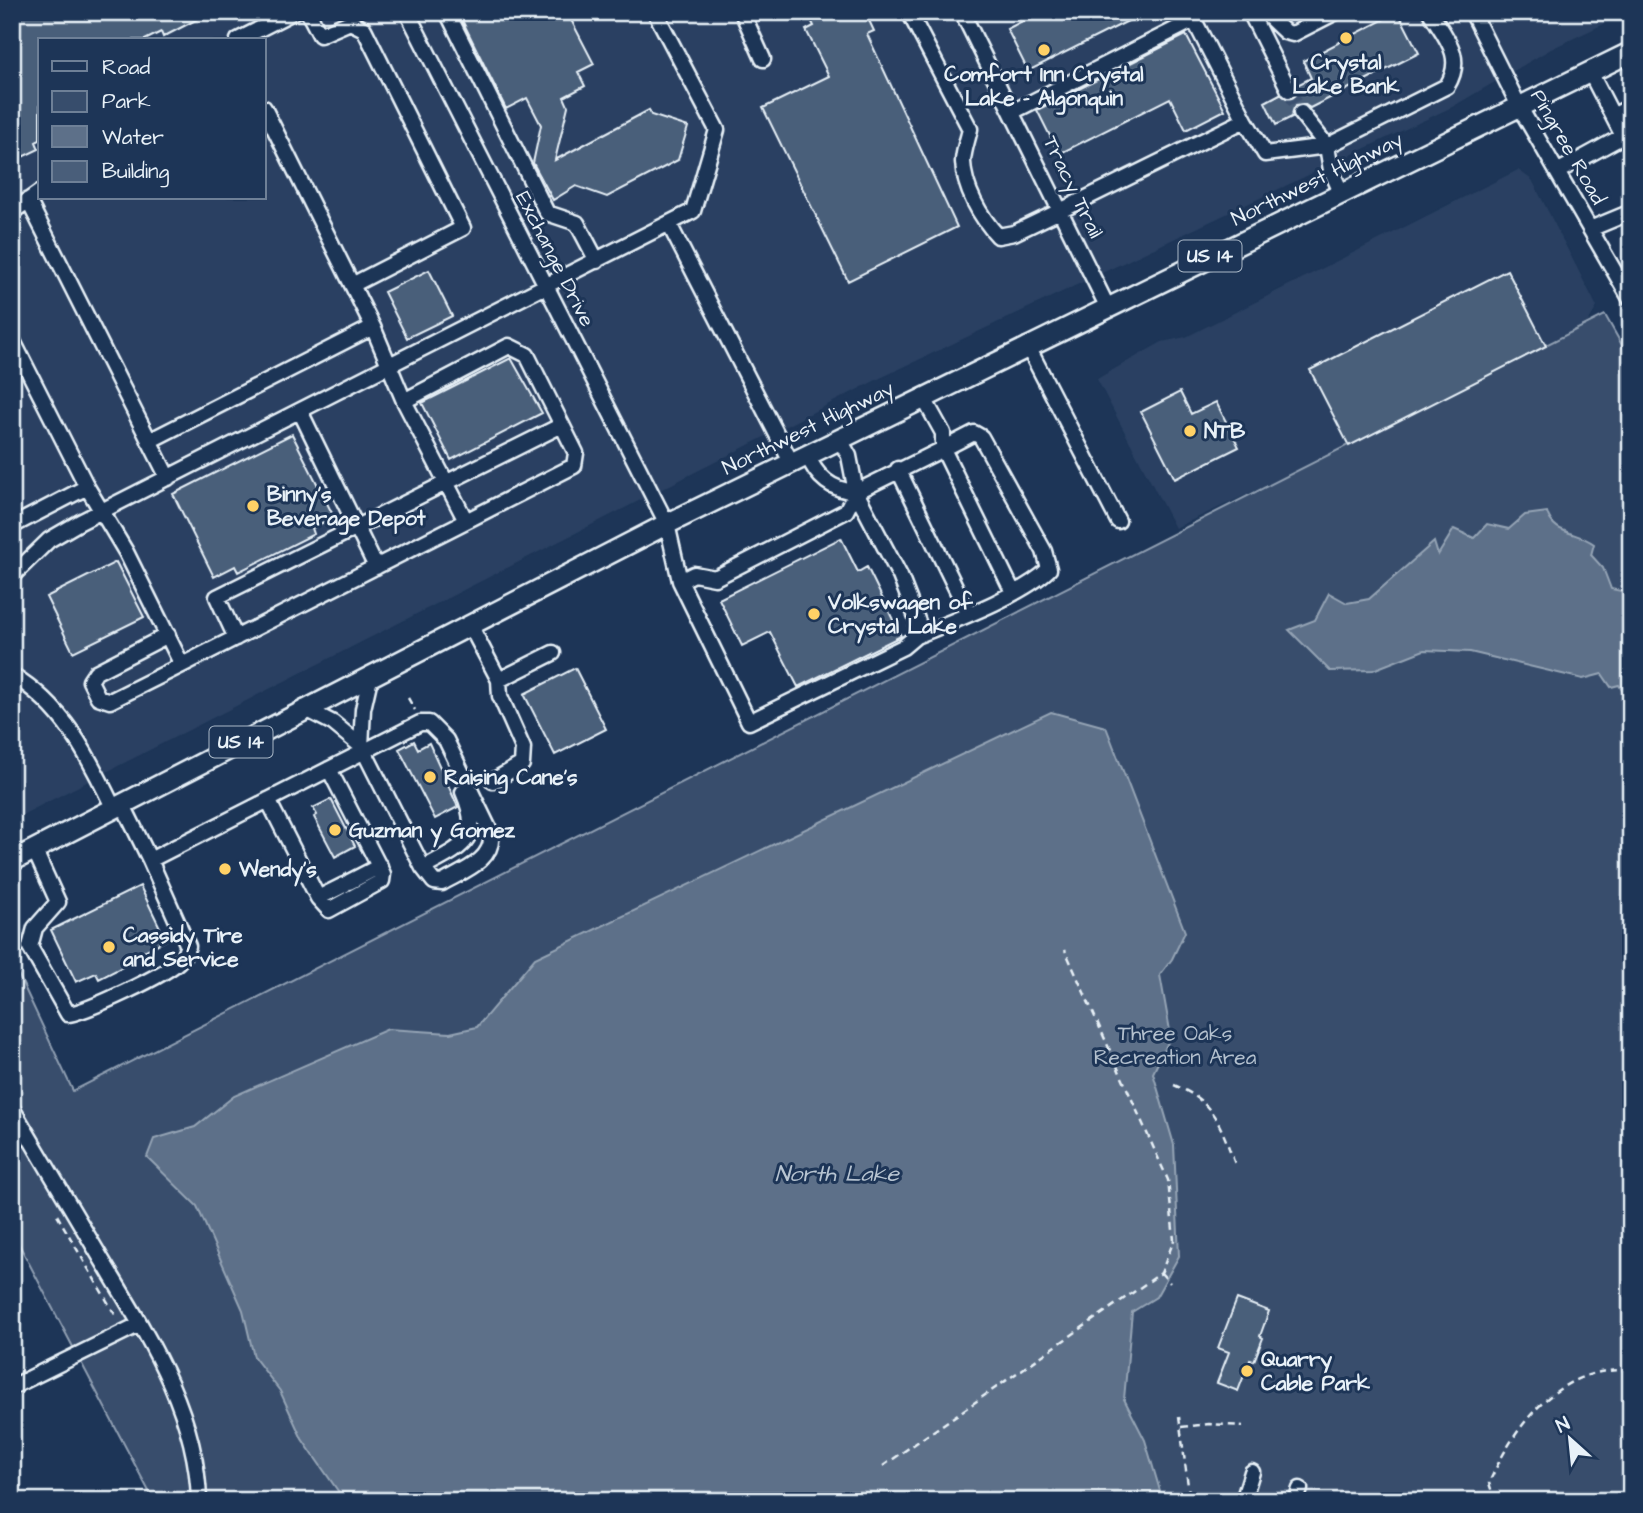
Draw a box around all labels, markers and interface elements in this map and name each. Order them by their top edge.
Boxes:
marker: Crystal Lake Bank [1338,30,1354,46]
legend [38,38,266,200]
marker: Comfort Inn Crystal Lake - Algonquin [1036,42,1052,58]
place label: Crystal Lake Bank [1293,48,1400,101]
text: Road [102,53,150,82]
place label: Comfort Inn Crystal Lake - Algonquin [944,60,1144,115]
street label: Pingree Road [1521,84,1613,211]
text: Park [102,87,151,116]
text: Water [102,123,164,152]
street label: Northwest Highway [1226,125,1409,235]
street label: Tracy Trail [1034,131,1110,244]
text: Building [102,157,170,188]
street label: Exchange Drive [507,186,602,333]
road number: US 14 [1178,240,1242,272]
street label: Northwest Highway [717,374,900,484]
place label: NTB [1204,417,1245,446]
marker: NTB [1182,423,1198,439]
place label: Binny's Beverage Depot [267,480,426,535]
marker: Binny's Beverage Depot [245,498,261,514]
place label: Volkswagen of Crystal Lake [827,588,973,644]
marker: Volkswagen of Crystal Lake [806,606,822,622]
road number: US 14 [210,726,272,758]
place label: Raising Cane's [444,763,578,794]
marker: Raising Cane's [422,769,438,785]
place label: Guzman y Gomez [349,816,516,848]
marker: Guzman y Gomez [327,822,343,838]
place label: Wendy's [238,855,317,887]
marker: Wendy's [217,861,233,877]
place label: Cassidy Tire and Service [122,921,243,974]
marker: Cassidy Tire and Service [101,939,117,955]
park label: Three Oaks Recreation Area [1094,1019,1257,1072]
water label: North Lake [775,1158,901,1190]
place label: Quarry Cable Park [1261,1345,1370,1398]
marker: Quarry Cable Park [1239,1363,1255,1379]
north arrow [1534,1404,1604,1474]
text: N [1552,1410,1574,1440]

